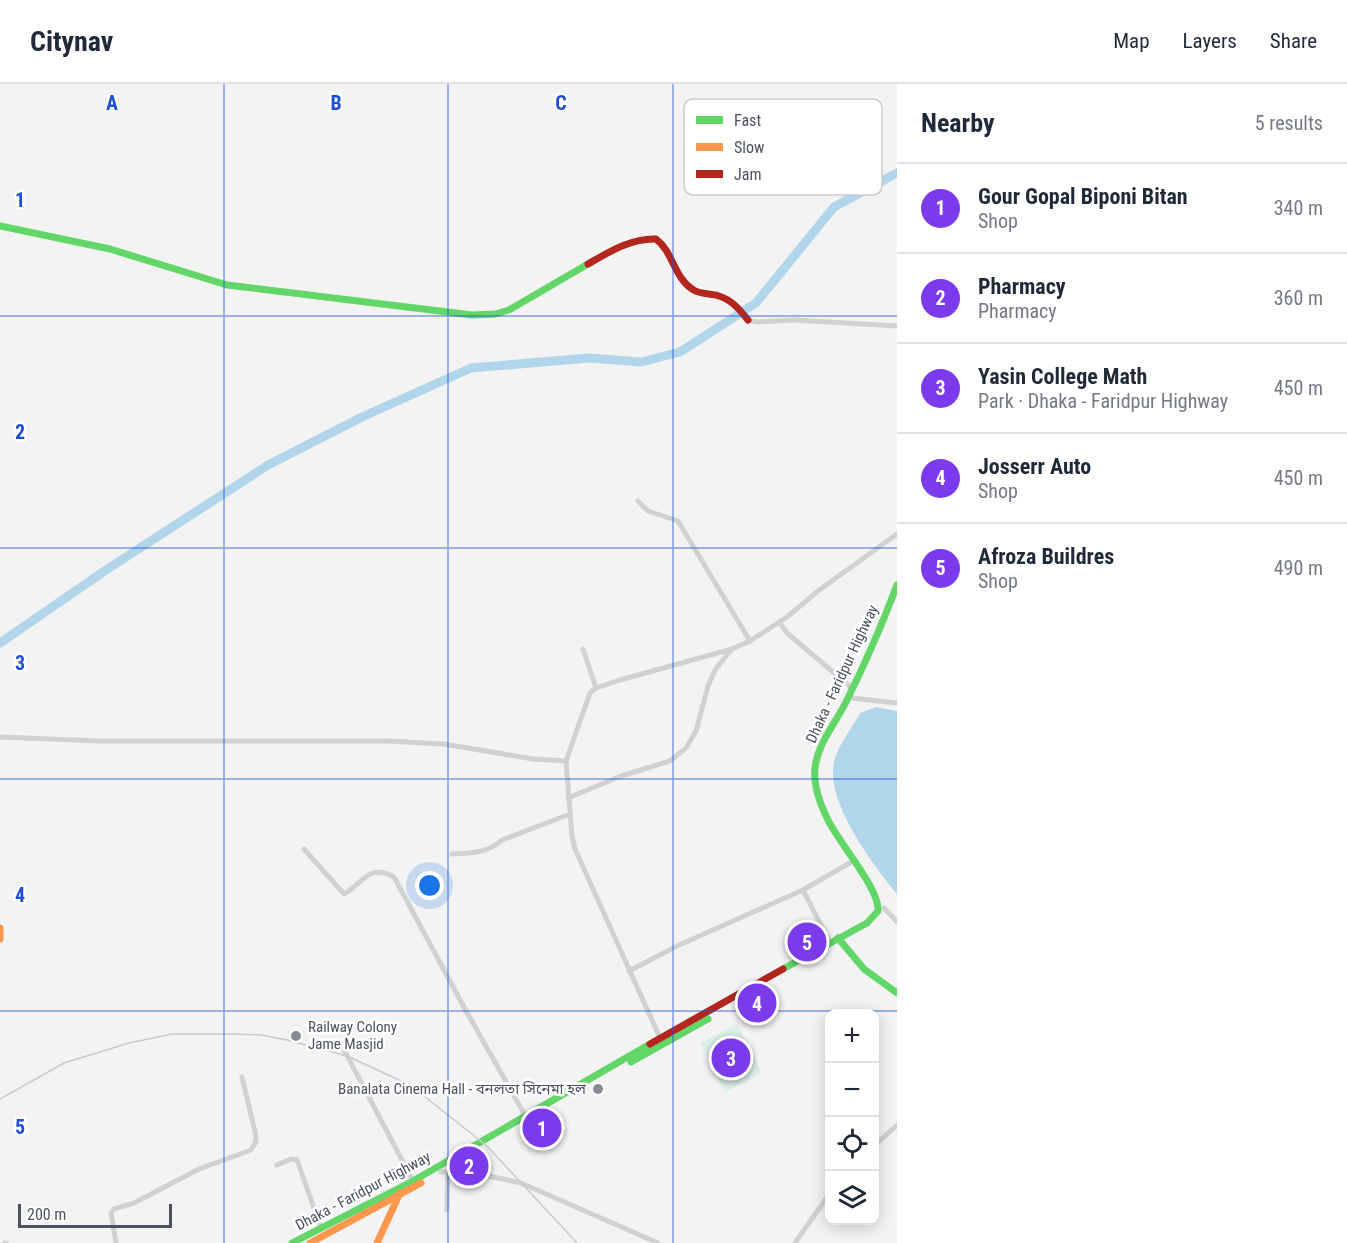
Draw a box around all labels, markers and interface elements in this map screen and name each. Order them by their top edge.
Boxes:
text: Citynav [30,25,113,58]
text: Map [1113,29,1150,53]
text: Layers [1183,29,1237,53]
text: Share [1270,29,1317,53]
text: A [106,91,118,115]
text: B [330,91,342,115]
text: C [555,91,567,115]
legend [684,99,882,195]
text: Nearby [921,108,995,138]
text: Fast [734,111,761,130]
text: 5 results [1255,111,1323,135]
text: Slow [734,138,764,157]
text: Jam [734,165,761,184]
text: Gour Gopal Biponi Bitan [978,184,1188,209]
text: 1 [15,188,25,212]
text: 1 [935,196,946,220]
text: 340 m [1274,196,1323,220]
text: Shop [978,209,1018,233]
text: Pharmacy [978,274,1066,299]
text: 2 [935,286,946,310]
text: 360 m [1274,286,1323,310]
text: Pharmacy [978,299,1057,323]
text: Yasin College Math [978,364,1147,389]
text: 3 [935,376,946,400]
text: 450 m [1274,376,1323,400]
text: Park · Dhaka - Faridpur Highway [978,389,1228,413]
text: 2 [15,420,25,444]
text: Josserr Auto [978,454,1091,479]
text: 4 [935,466,946,490]
text: 450 m [1274,466,1323,490]
text: Shop [978,479,1018,503]
text: Afroza Buildres [978,544,1114,569]
text: 5 [935,556,946,580]
text: 490 m [1274,556,1323,580]
text: Shop [978,569,1018,593]
street label: Dhaka - Faridpur Highway [802,602,882,746]
text: 3 [15,651,25,675]
your location [415,871,444,900]
text: 4 [15,883,25,907]
pin: 5 [788,920,826,964]
pin: 4 [738,980,777,1026]
map controls [825,1009,879,1225]
button: + [825,1009,879,1063]
place label: Railway Colony Jame Masjid [308,1018,397,1053]
marker: Railway Colony Jame Masjid [289,1029,303,1043]
pin: 3 [712,1036,750,1080]
button: − [825,1063,879,1117]
place label: Banalata Cinema Hall - বনলতা সিনেমা হল [338,1080,587,1098]
marker: Banalata Cinema Hall - বনলতা সিনেমা হল [591,1082,605,1096]
pin: 1 [522,1106,562,1150]
text: 5 [15,1115,25,1139]
button: locate [825,1117,879,1171]
pin: 2 [450,1144,488,1188]
street label: Dhaka - Faridpur Highway [292,1148,434,1234]
button: layers [825,1171,879,1225]
scale bar [18,1201,172,1228]
text: 200 m [27,1205,66,1224]

